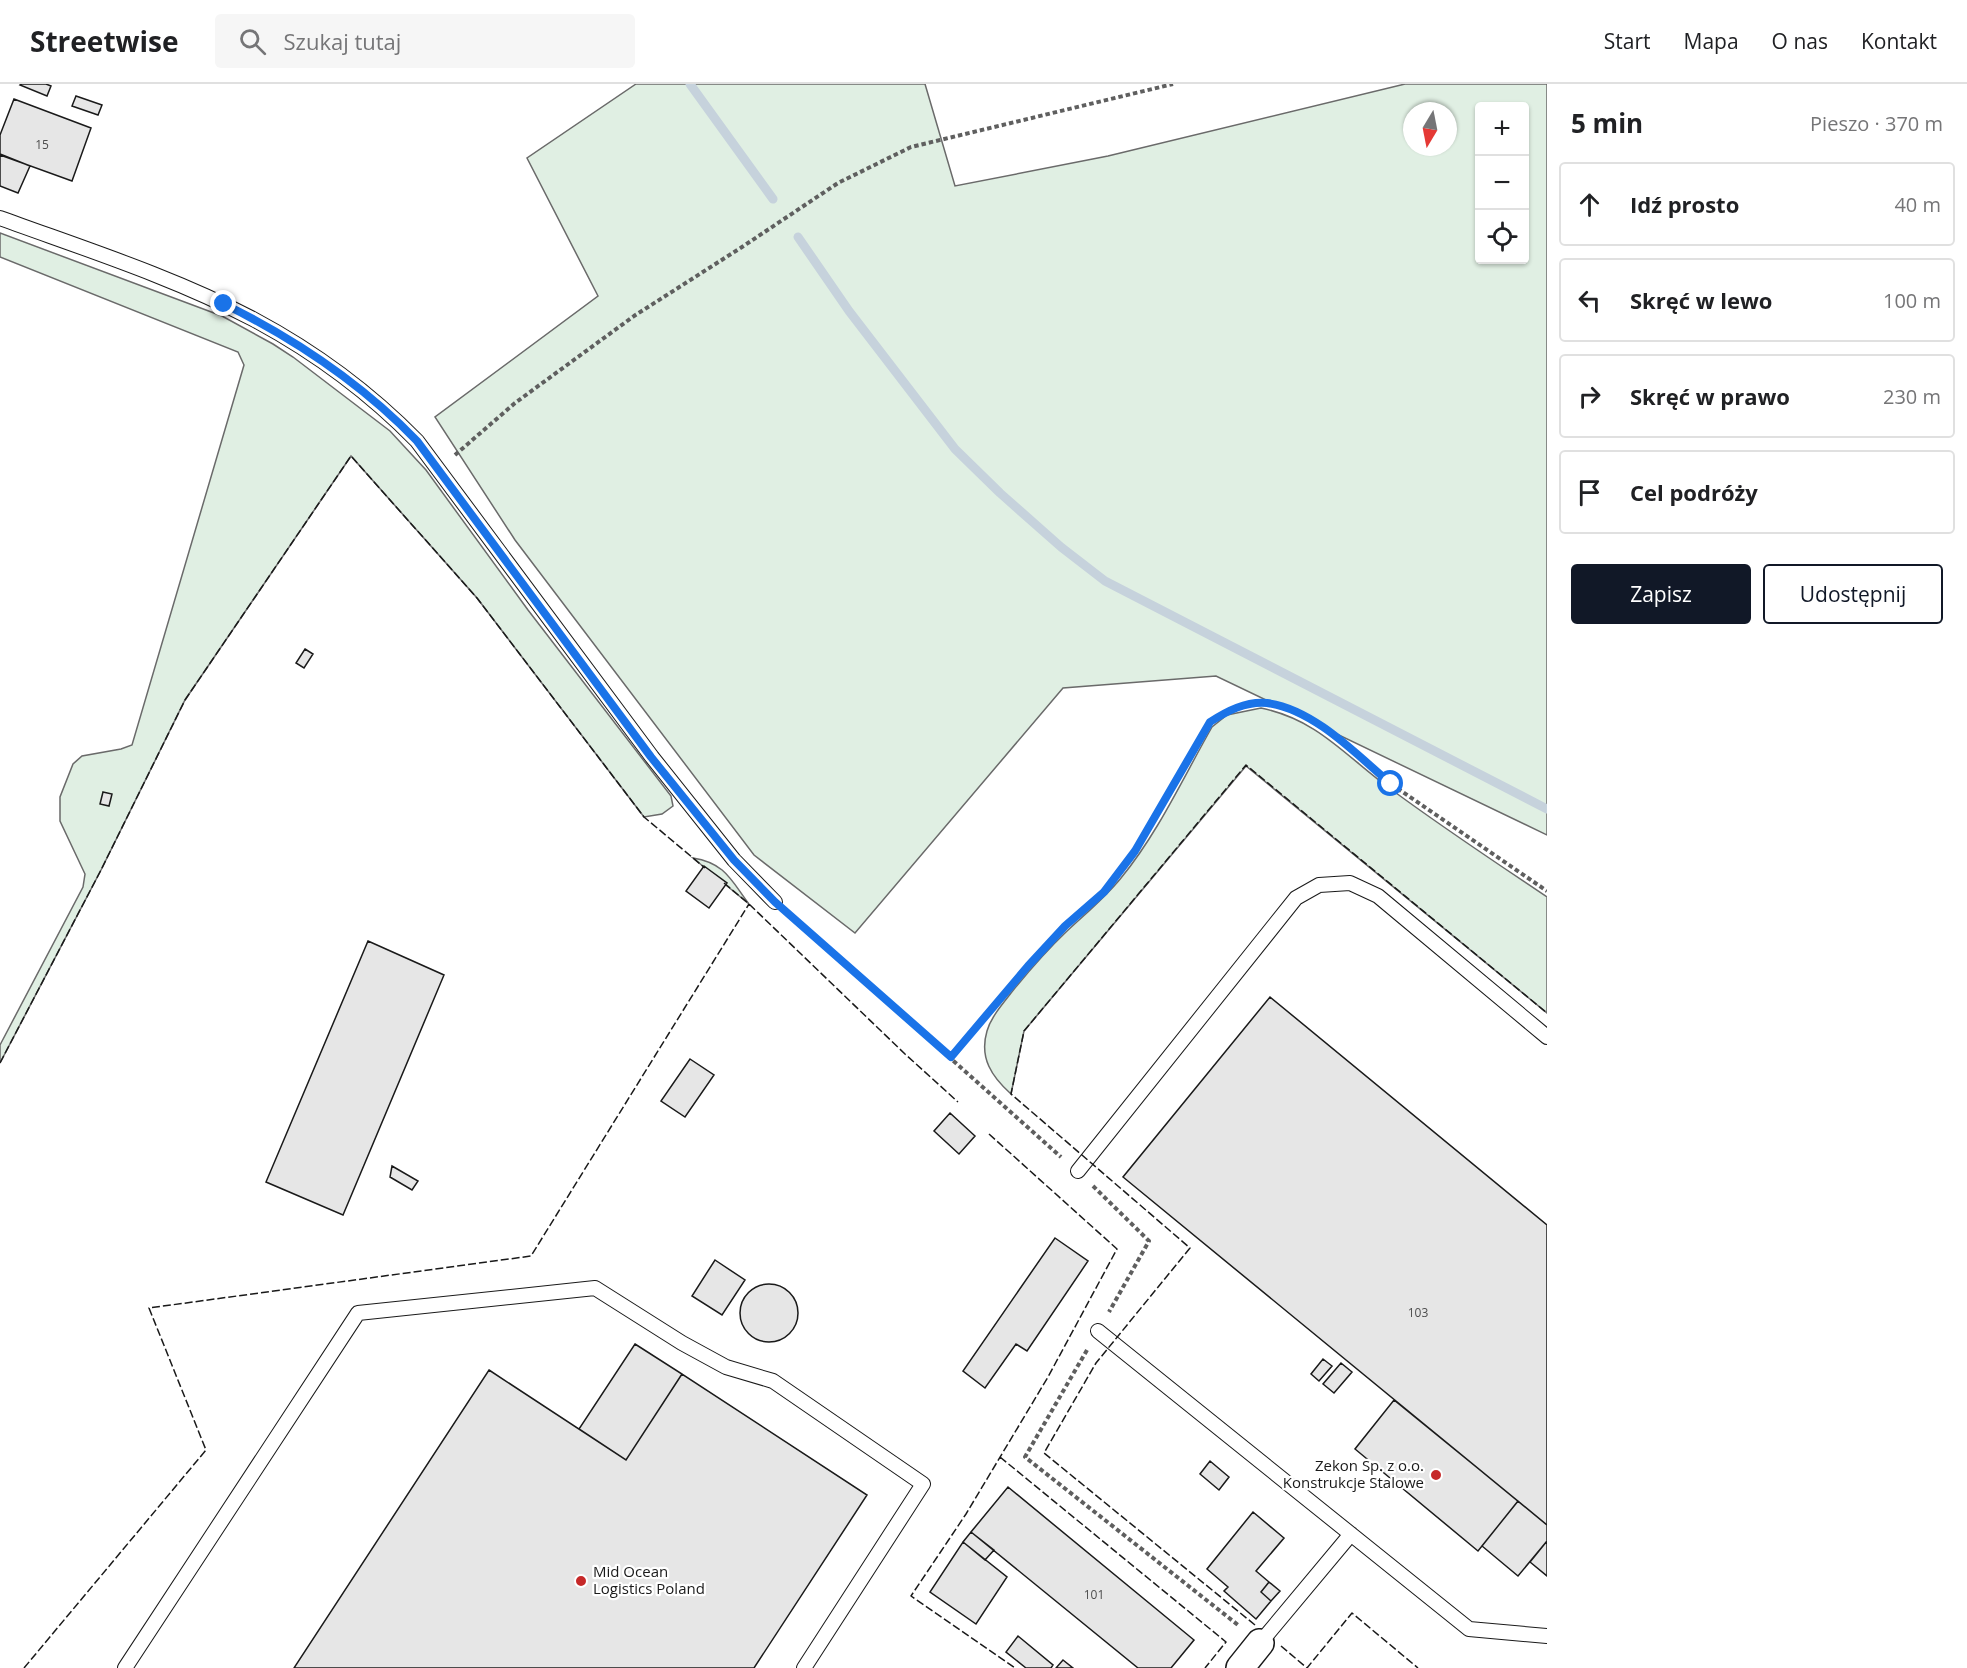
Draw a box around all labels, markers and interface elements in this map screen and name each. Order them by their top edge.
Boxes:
search box [215,14,635,68]
text: Streetwise [30,22,179,60]
icon: search [236,25,269,58]
text: Szukaj tutaj [284,26,401,56]
text: Start [1604,27,1651,55]
text: Mapa [1684,27,1739,55]
text: O nas [1772,27,1828,55]
text: Kontakt [1861,27,1937,55]
north arrow [1403,102,1457,156]
map controls [1475,102,1529,264]
button: + [1475,102,1529,156]
text: 5 min [1571,105,1643,141]
text: Pieszo · 370 m [1810,110,1943,137]
house number: 15 [35,136,49,153]
button: − [1475,156,1529,210]
icon: ahead [1573,188,1606,221]
text: Idź prosto [1630,189,1739,219]
text: 40 m [1894,191,1941,218]
button: locate [1475,210,1529,264]
icon: left [1573,284,1606,317]
text: Skręć w lewo [1630,285,1772,315]
text: 100 m [1883,287,1941,314]
route end [210,290,236,316]
icon: right [1573,380,1606,413]
text: Skręć w prawo [1630,381,1790,411]
text: 230 m [1883,383,1941,410]
icon: arrive [1573,476,1606,509]
text: Cel podróży [1630,477,1758,507]
button: Zapisz [1571,564,1751,624]
button: Udostępnij [1763,564,1943,624]
route start [1377,770,1403,796]
house number: 103 [1408,1304,1428,1321]
place label: Zekon Sp. z o.o. Konstrukcje Stalowe [1283,1455,1424,1492]
marker: Zekon Sp. z o.o. Konstrukcje Stalowe [1429,1468,1443,1482]
place label: Mid Ocean Logistics Poland [593,1561,705,1598]
marker: Mid Ocean Logistics Poland [574,1574,588,1588]
house number: 101 [1084,1586,1104,1603]

